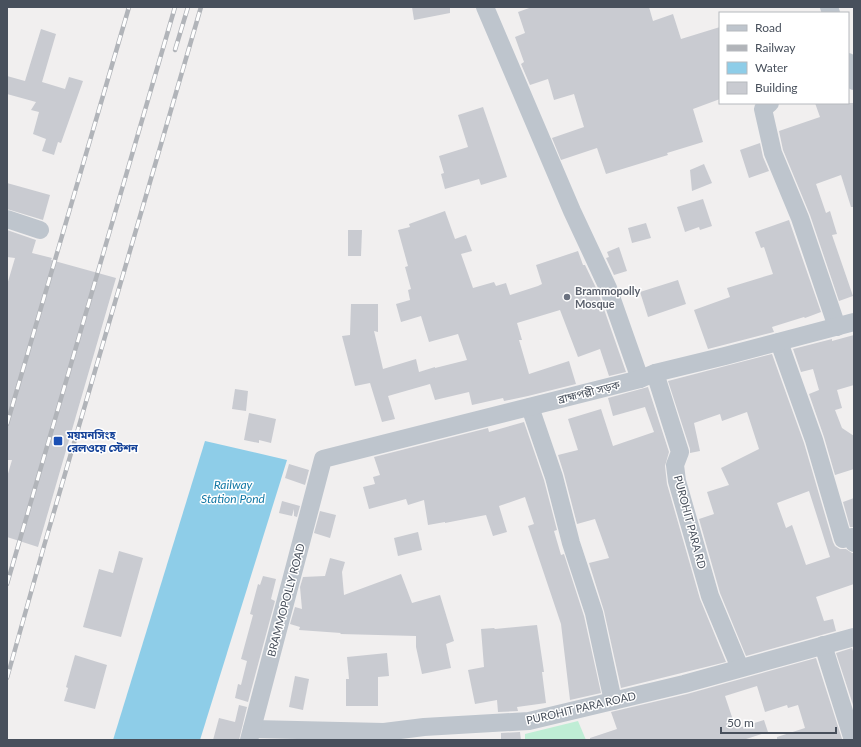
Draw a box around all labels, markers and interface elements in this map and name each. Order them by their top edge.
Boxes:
legend [719,12,849,104]
text: Road [755,20,782,35]
text: Railway [755,40,796,55]
text: Water [755,60,788,75]
text: Building [755,80,798,95]
place label: Brammopolly Mosque [575,284,641,310]
marker: Brammopolly Mosque [562,292,572,302]
street label: ব্রাহ্মপল্লী সড়ক [556,378,621,406]
place label: ময়মনসিংহ রেলওয়ে স্টেশন [66,428,138,454]
marker: ময়মনসিংহ রেলওয়ে স্টেশন [52,435,64,447]
street label: PUROHIT PARA RD [672,474,709,570]
water label: Railway Station Pond [201,477,266,506]
street label: BRAMMOPOLLY ROAD [264,542,307,658]
street label: PUROHIT PARA ROAD [525,689,637,726]
scale bar [721,709,836,735]
text: 50 m [727,715,754,730]

